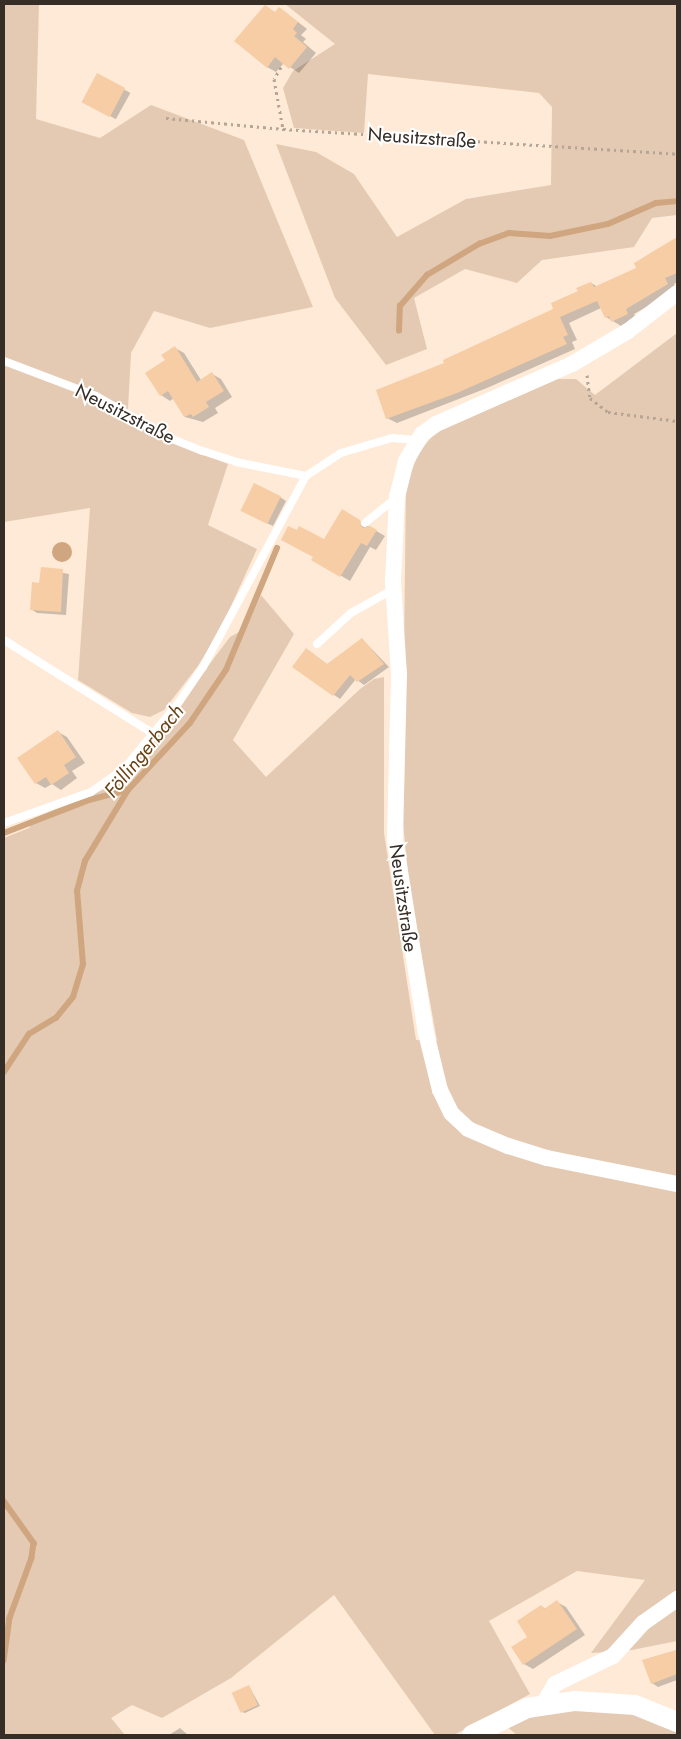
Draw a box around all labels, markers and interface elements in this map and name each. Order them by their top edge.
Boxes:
street label: Neusitzstraße [367,123,477,153]
street label: Neusitzstraße [71,379,179,449]
water label: Föllingerbach [99,699,189,803]
street label: Neusitzstraße [384,843,422,953]

